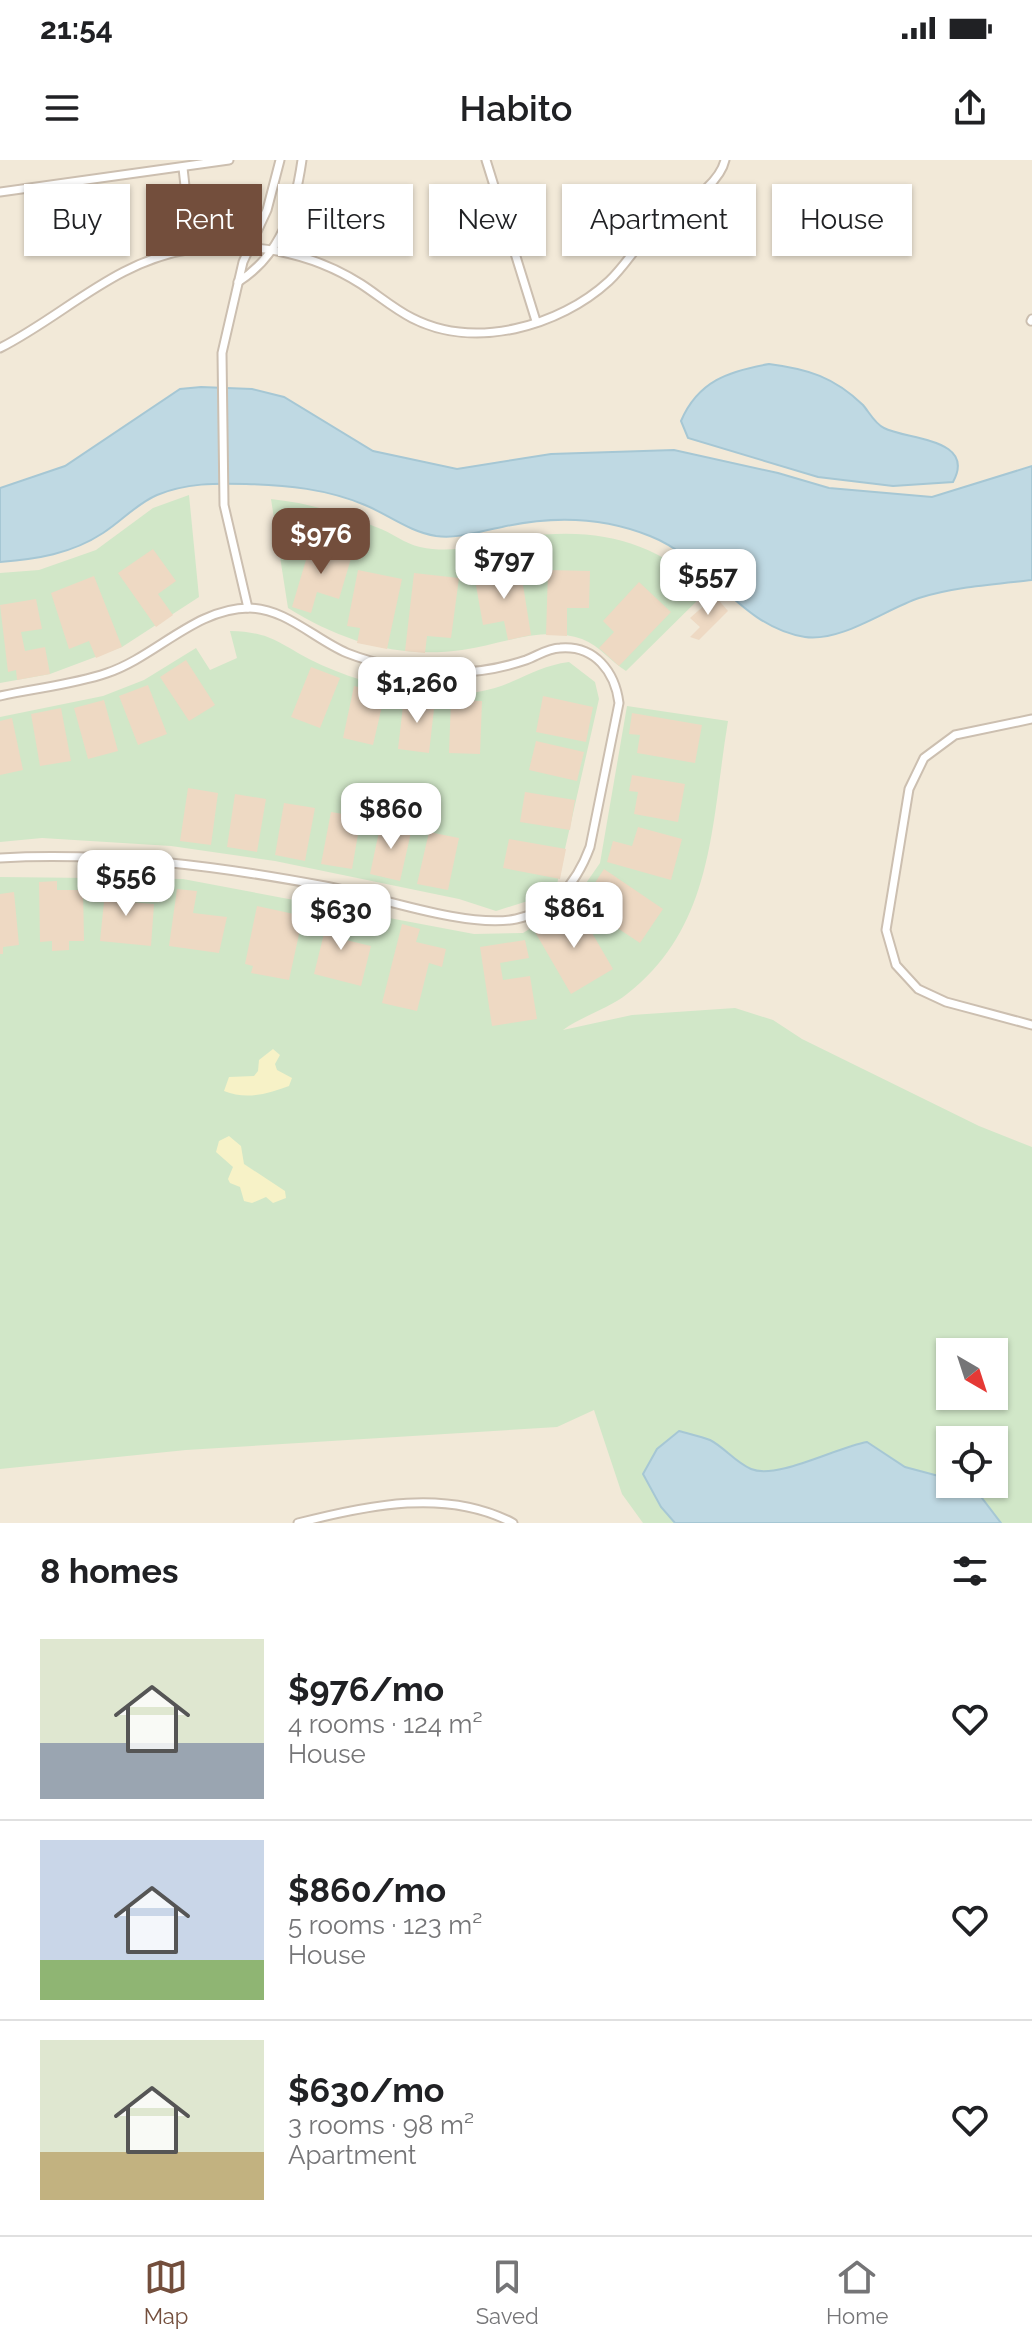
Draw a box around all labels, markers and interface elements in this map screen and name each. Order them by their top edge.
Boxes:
text: 21:54 [40,11,113,46]
icon: menu [40,86,84,130]
icon: share [948,86,992,130]
text: Habito [460,87,572,129]
chip: Buy [24,184,130,256]
chip: Rent [146,184,262,256]
chip: Filters [278,184,413,256]
chip: New [429,184,546,256]
chip: Apartment [562,184,756,256]
chip: House [772,184,912,256]
pin: $976 [274,508,368,576]
text: $976 [290,519,352,549]
pin: $797 [457,533,551,601]
text: $797 [474,544,534,574]
pin: $557 [661,549,755,617]
text: $557 [678,560,738,590]
pin: $1,260 [352,657,482,725]
text: $1,260 [376,668,458,698]
pin: $860 [344,783,438,851]
text: $860 [359,794,423,824]
pin: $556 [79,850,173,918]
text: $556 [95,861,157,891]
pin: $861 [527,882,621,950]
pin: $630 [294,884,388,952]
text: $861 [544,893,604,923]
text: $630 [310,895,372,925]
north arrow [936,1338,1008,1410]
map controls [936,1338,1008,1498]
button: locate [936,1426,1008,1498]
icon: filters [948,1549,992,1593]
text: 8 homes [40,1551,179,1591]
text: $976/mo [288,1669,444,1709]
icon: home [104,1671,200,1767]
icon: heart [948,1697,992,1741]
text: 4 rooms · 124 m² [288,1709,483,1739]
text: House [288,1739,366,1769]
text: $860/mo [288,1870,446,1910]
icon: home [104,1872,200,1968]
icon: heart [948,1898,992,1942]
text: 5 rooms · 123 m² [288,1910,482,1940]
text: House [288,1940,366,1970]
text: $630/mo [288,2070,444,2110]
icon: home [104,2072,200,2168]
icon: heart [948,2098,992,2142]
text: 3 rooms · 98 m² [288,2110,474,2140]
text: Apartment [288,2140,417,2170]
tab: Map [144,2255,188,2329]
tab: Saved [476,2255,539,2329]
tab: Home [826,2255,888,2329]

